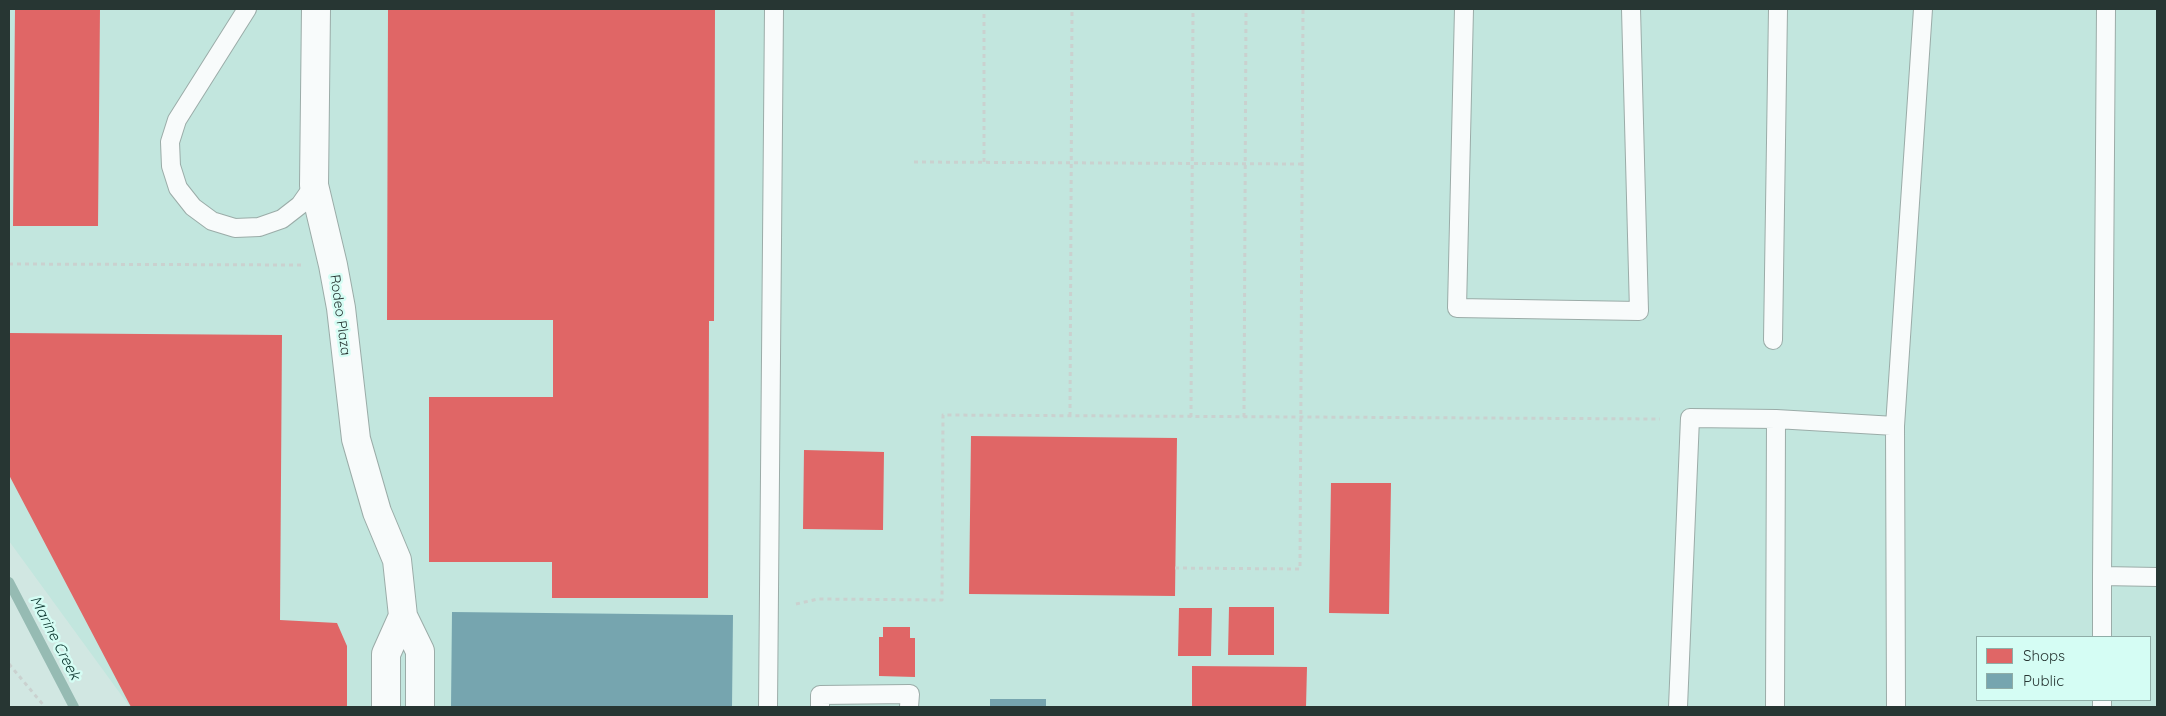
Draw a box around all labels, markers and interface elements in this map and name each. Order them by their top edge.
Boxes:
street label: Rodeo Plaza [326,273,354,357]
water label: Marine Creek [26,593,84,683]
legend [1976,636,2151,701]
text: Shops [2023,646,2065,665]
text: Public [2023,671,2064,690]

